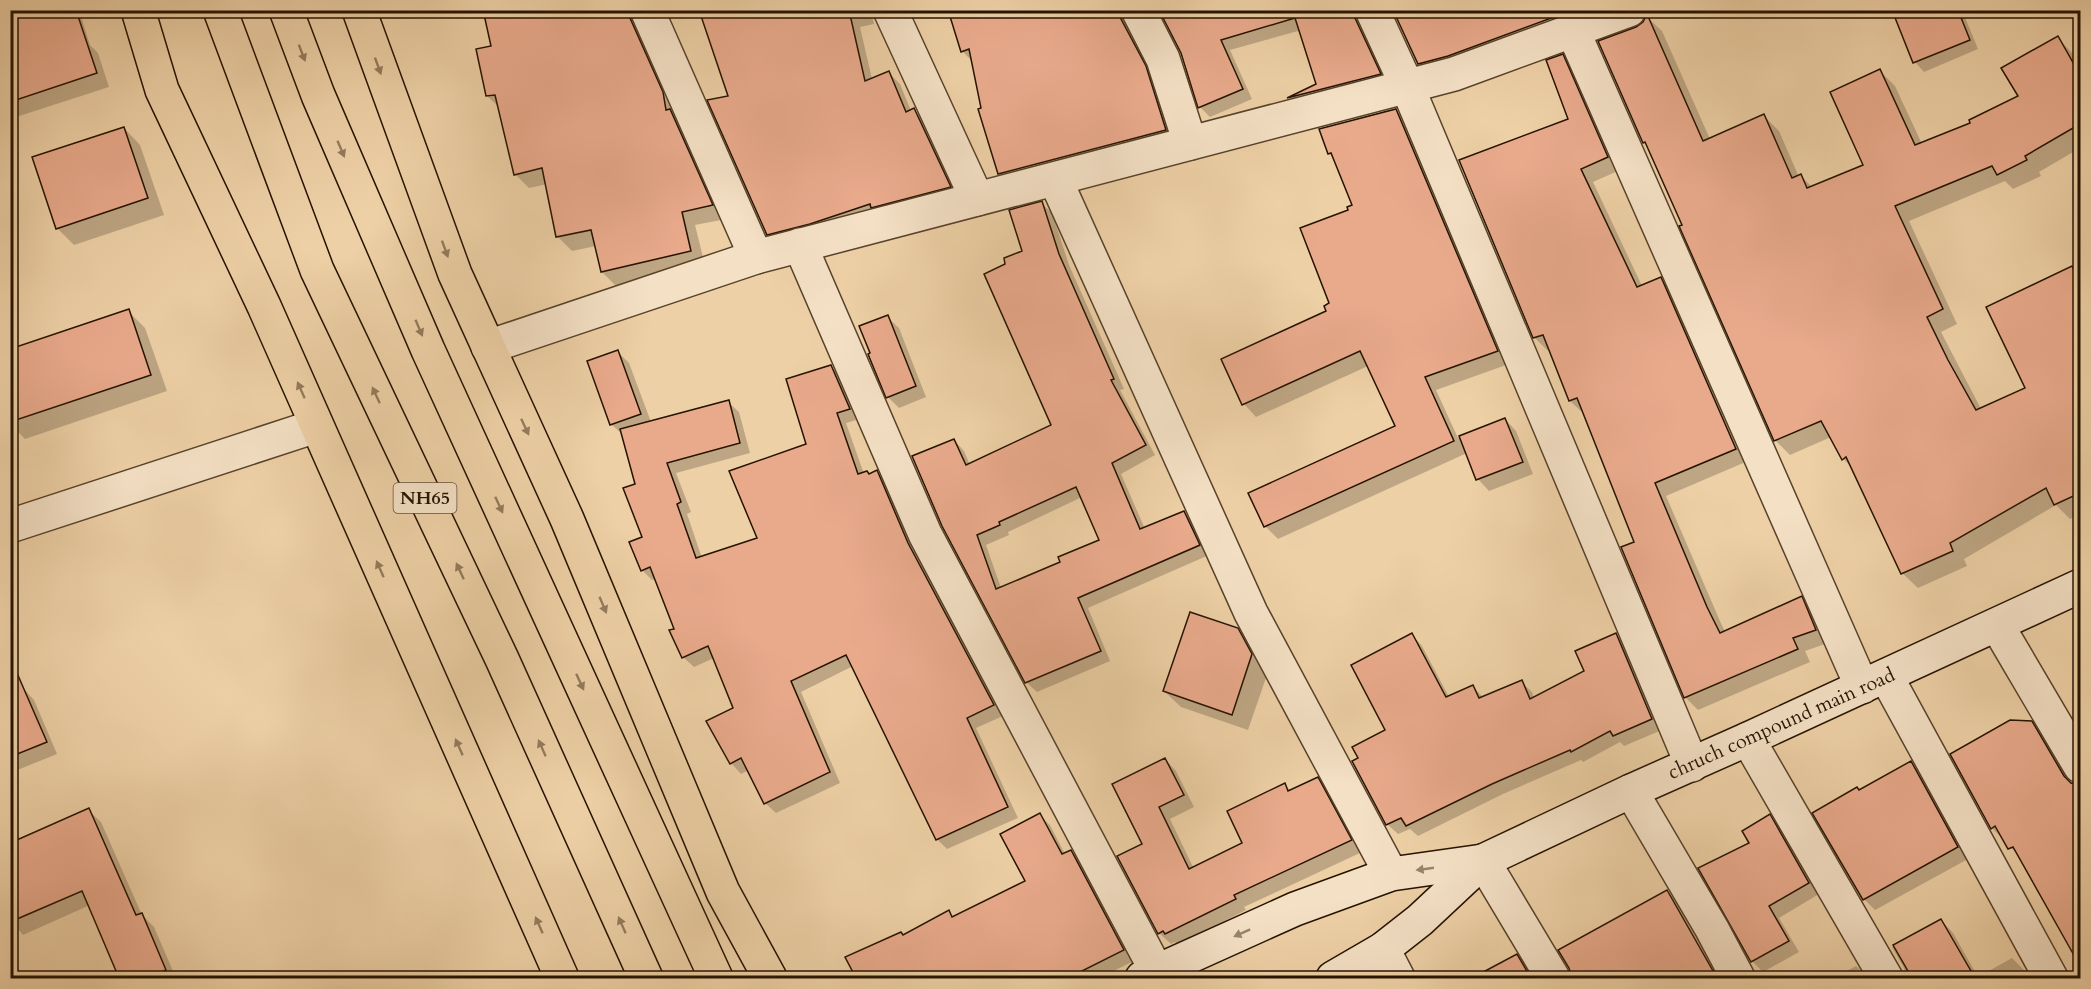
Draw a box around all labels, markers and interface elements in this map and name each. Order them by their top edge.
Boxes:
one-way arrow [297,44,307,62]
one-way arrow [374,57,384,75]
one-way arrow [336,140,346,158]
one-way arrow [441,240,451,258]
one-way arrow [414,319,424,337]
one-way arrow [296,381,306,399]
one-way arrow [372,386,381,403]
one-way arrow [520,418,530,436]
road number: NH65 [394,483,456,513]
one-way arrow [495,496,505,514]
one-way arrow [374,560,384,578]
one-way arrow [455,562,464,579]
one-way arrow [598,597,608,615]
street label: chruch compound main road [1663,661,1899,786]
one-way arrow [576,674,585,691]
one-way arrow [454,738,463,756]
one-way arrow [537,739,546,756]
one-way arrow [1415,864,1434,874]
one-way arrow [533,916,543,934]
one-way arrow [617,916,627,934]
one-way arrow [1233,929,1250,938]

